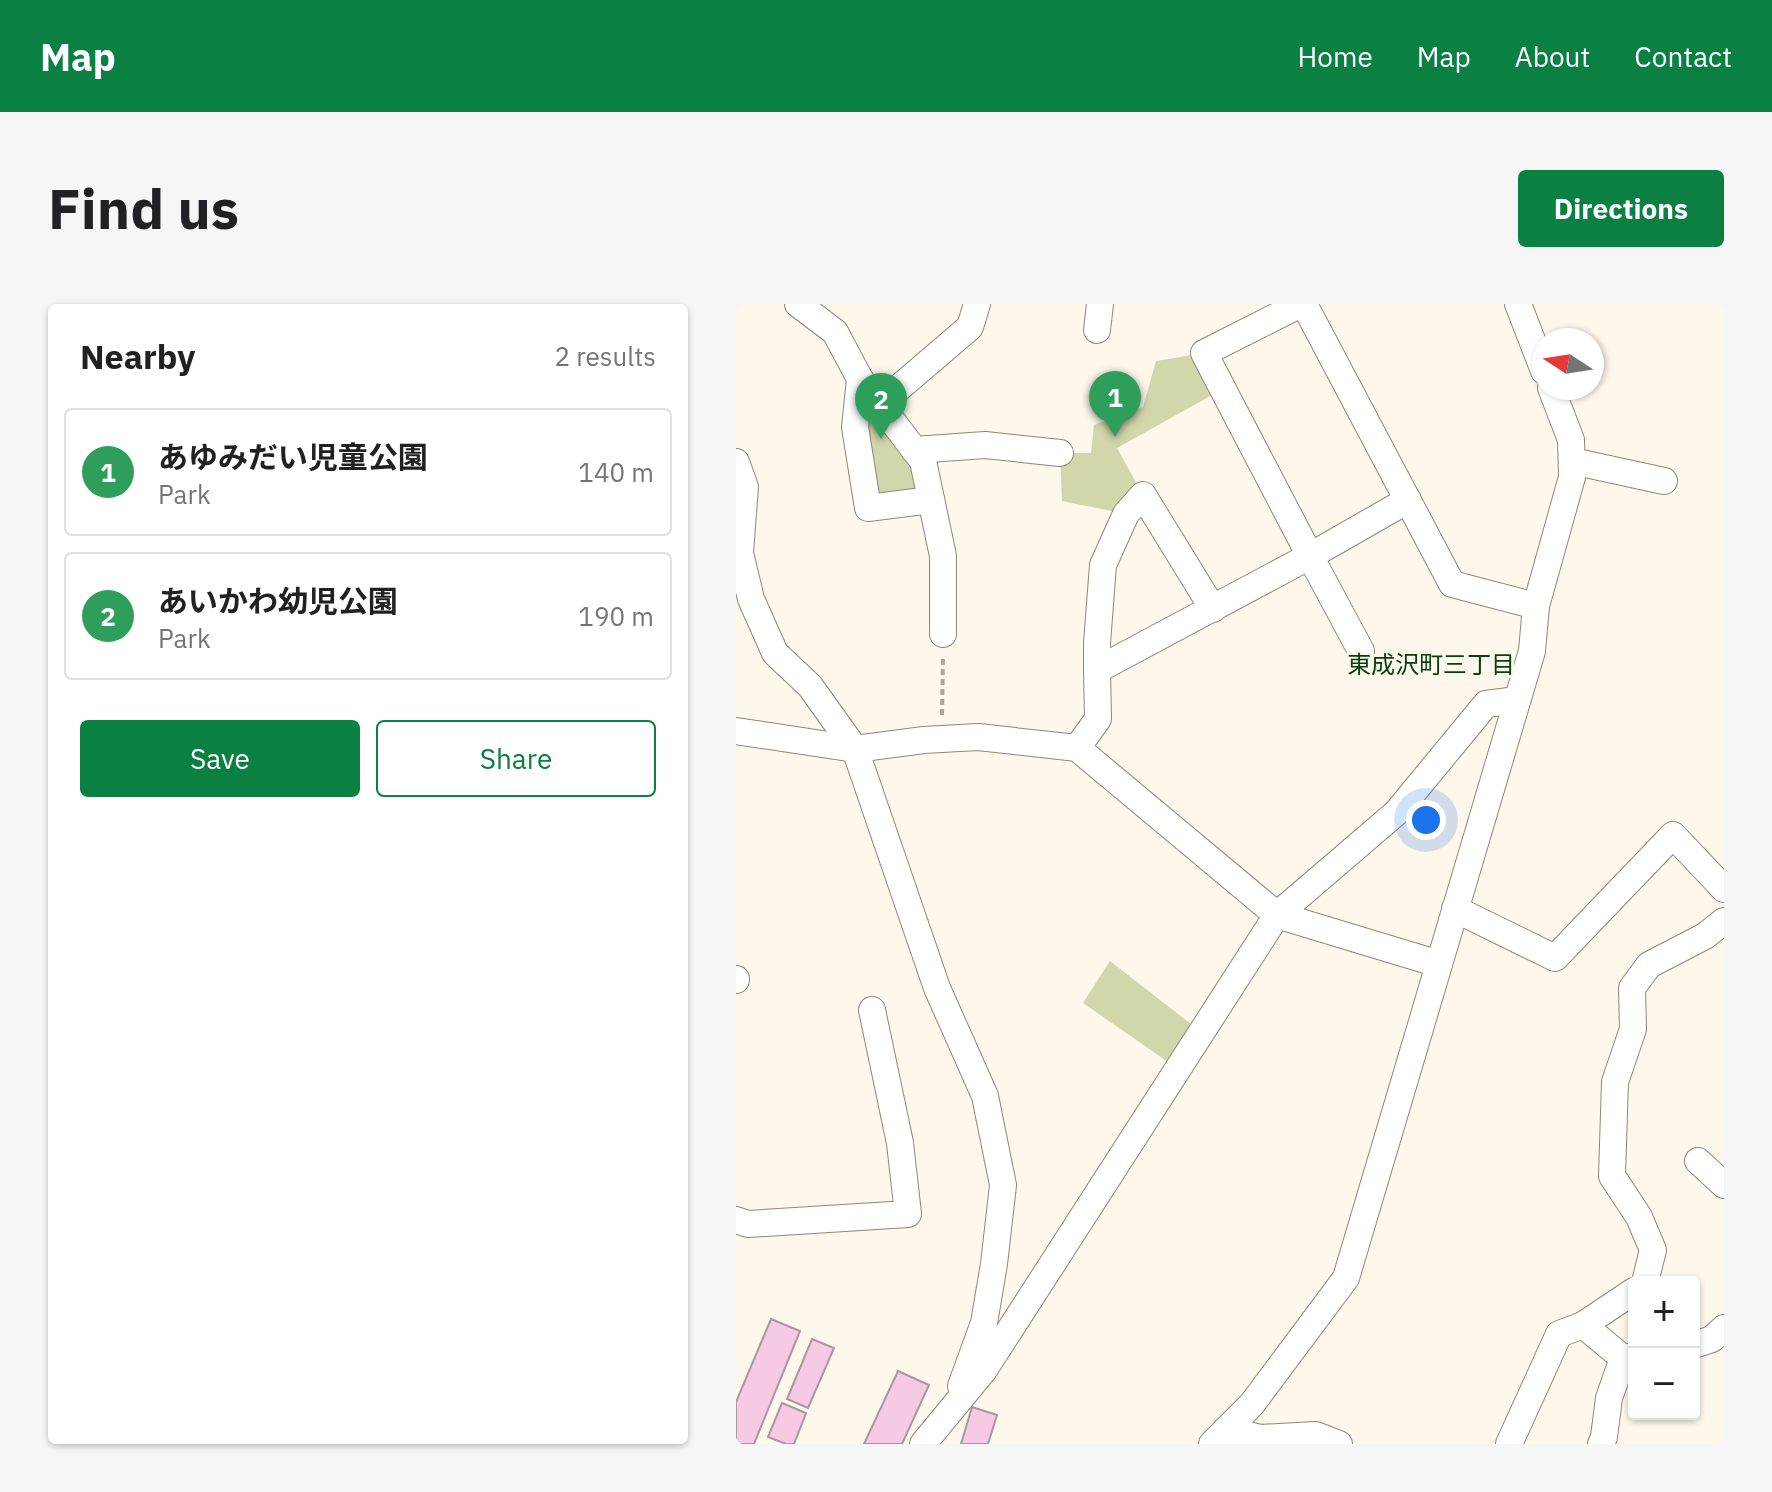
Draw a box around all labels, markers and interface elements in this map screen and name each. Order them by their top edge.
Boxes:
text: Map [40,32,116,81]
text: Home [1297,38,1373,75]
text: Map [1417,38,1471,75]
text: About [1515,38,1590,75]
text: Contact [1634,38,1732,75]
button: Directions [1518,170,1724,247]
text: Find us [48,172,239,244]
north arrow [1532,328,1604,400]
text: Nearby [80,334,195,378]
text: 2 results [554,339,656,373]
pin: 1 [1089,371,1141,437]
pin: 2 [855,373,907,439]
text: あゆみだい児童公園 [158,437,428,476]
text: 1 [100,455,116,489]
text: 140 m [578,455,654,489]
text: Park [158,477,211,511]
text: あいかわ幼児公園 [158,581,398,620]
text: 2 [100,599,116,633]
text: 190 m [578,599,654,633]
text: Park [158,621,211,655]
district label: 東成沢町三丁目 [1347,648,1515,680]
button: Save [80,720,360,797]
button: Share [376,720,656,797]
your location [1406,800,1446,840]
map controls [1628,1276,1700,1420]
button: + [1628,1276,1700,1348]
button: − [1628,1348,1700,1420]

